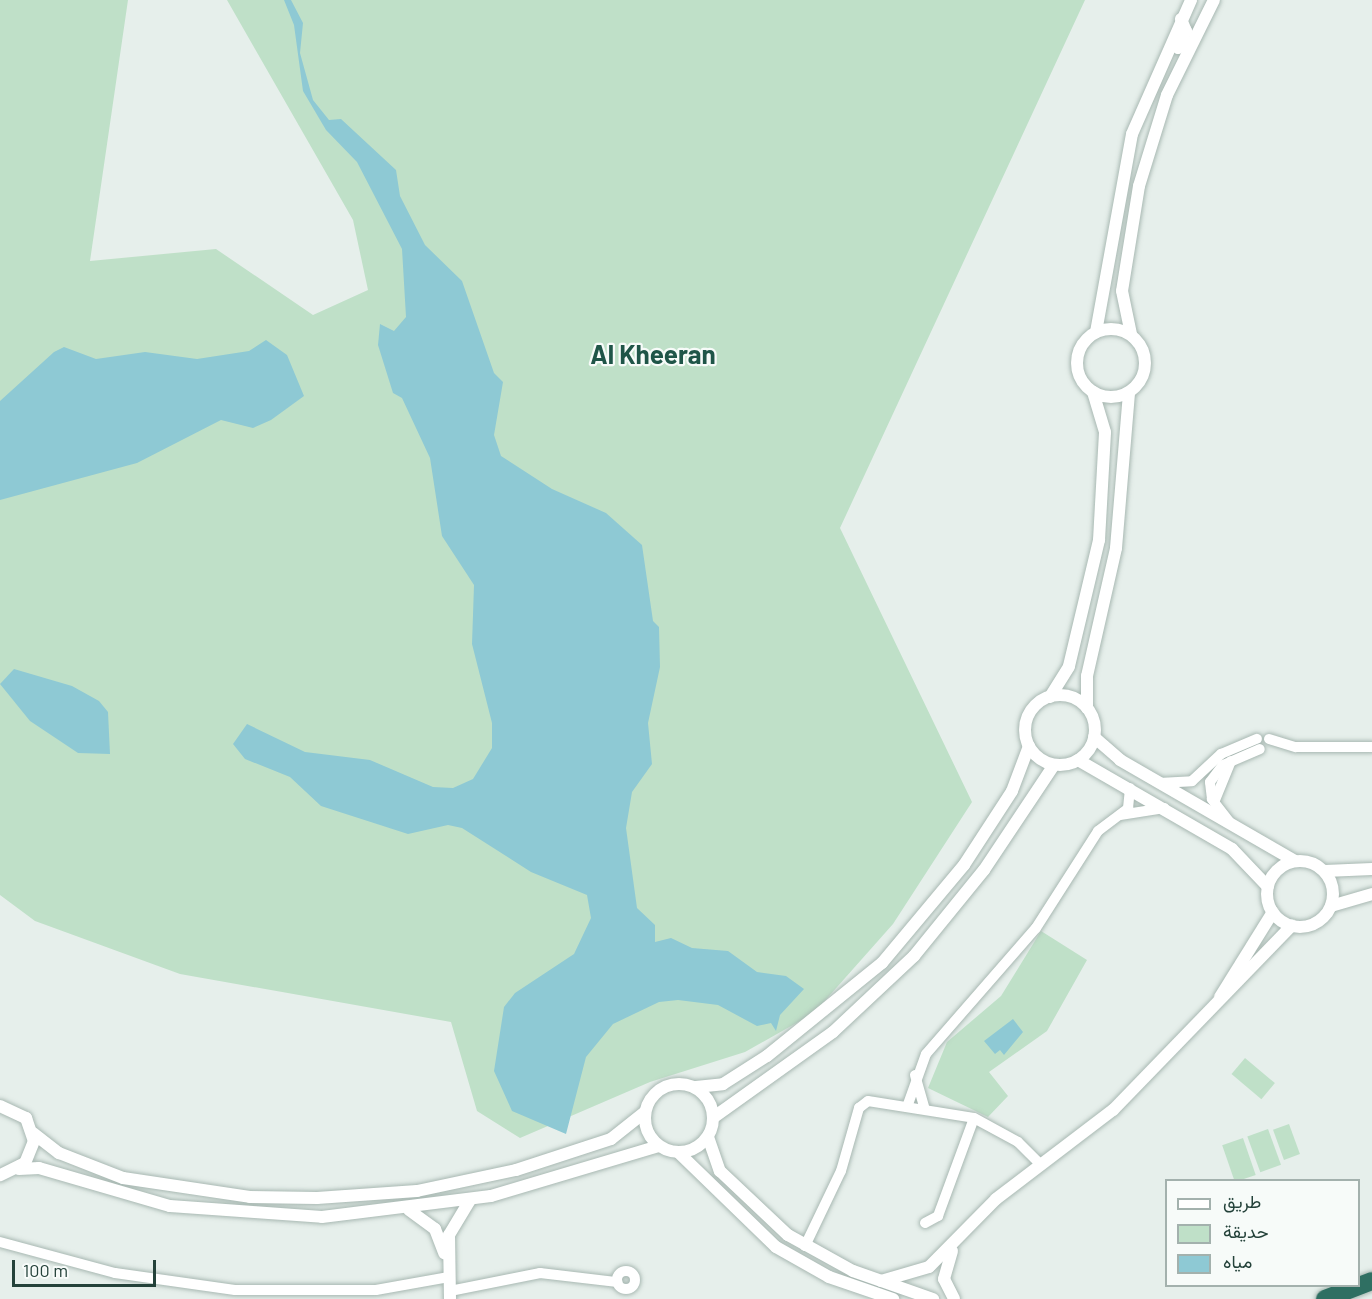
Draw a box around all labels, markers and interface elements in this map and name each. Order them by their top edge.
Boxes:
district label: Al Kheeran [590,338,716,370]
legend [1165,1179,1360,1287]
text: طريق [1223,1190,1261,1212]
text: حديقة [1223,1220,1269,1242]
scale bar [15,1248,159,1286]
text: مياه [1223,1250,1252,1272]
text: 100 m [23,1259,68,1281]

